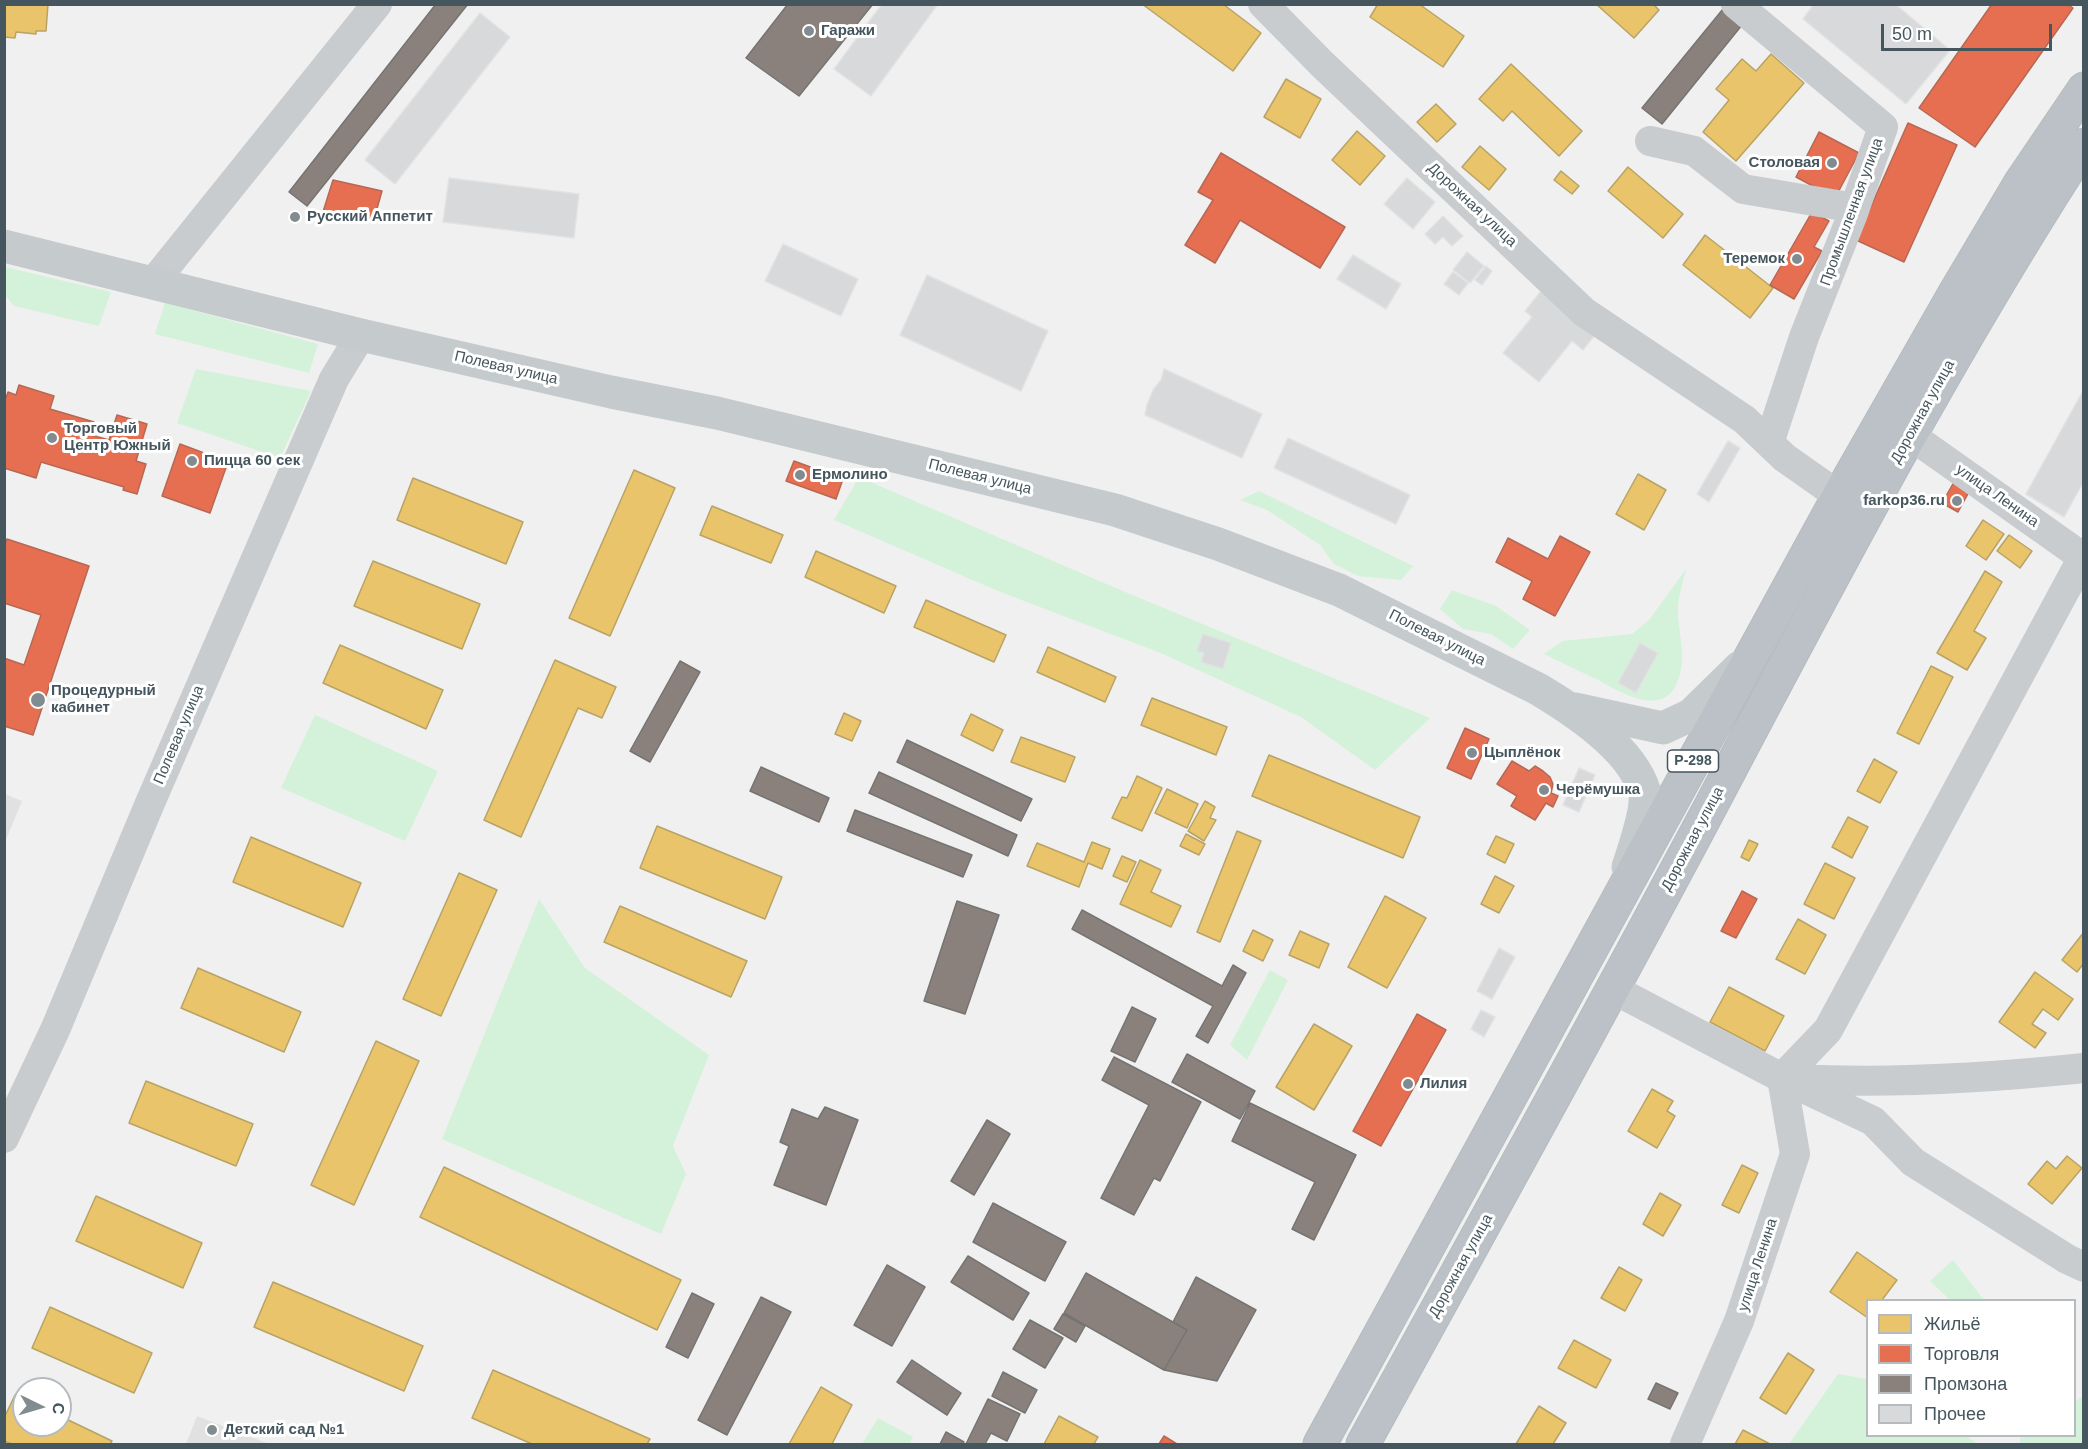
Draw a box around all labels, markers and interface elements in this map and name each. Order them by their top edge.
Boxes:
scale bar [1884,12,2055,50]
place label: Гаражи [821,22,875,40]
marker: Гаражи [802,24,816,38]
text: 50 m [1892,24,1932,44]
street label: Промышленная улица [1817,136,1887,288]
place label: Столовая [1749,154,1820,172]
marker: Столовая [1825,156,1839,170]
street label: Дорожная улица [1424,159,1520,251]
place label: Русский Аппетит [307,208,433,226]
marker: Русский Аппетит [288,210,302,224]
place label: Теремок [1723,250,1785,268]
marker: Теремок [1790,252,1804,266]
street label: Полевая улица [453,347,559,389]
street label: Дорожная улица [1887,357,1959,467]
place label: Торговый Центр Южный [64,420,171,455]
marker: Торговый Центр Южный [45,431,59,445]
place label: Пицца 60 сек [204,452,300,470]
marker: Пицца 60 сек [185,454,199,468]
street label: Полевая улица [927,455,1033,499]
street label: улица Ленина [1952,461,2042,531]
place label: Ермолино [812,466,888,484]
marker: Ермолино [793,468,807,482]
place label: farkop36.ru [1863,492,1945,510]
marker: farkop36.ru [1950,494,1964,508]
street label: Полевая улица [1386,606,1488,670]
place label: Процедурный кабинет [51,682,156,717]
street label: Полевая улица [150,683,208,787]
marker: Процедурный кабинет [29,691,47,709]
place label: Цыплёнок [1484,744,1560,762]
marker: Цыплёнок [1465,746,1479,760]
road number: Р-298 [1668,750,1718,772]
place label: Черёмушка [1556,781,1640,799]
marker: Черёмушка [1537,783,1551,797]
street label: Дорожная улица [1658,784,1728,894]
place label: Лилия [1420,1075,1467,1093]
marker: Лилия [1401,1077,1415,1091]
street label: Дорожная улица [1425,1211,1497,1321]
street label: улица Ленина [1734,1216,1782,1314]
legend [1866,1299,2076,1437]
text: Жильё [1924,1314,1981,1334]
text: Торговля [1924,1344,1999,1364]
text: Промзона [1924,1374,2007,1394]
north arrow [12,1377,72,1437]
text: С [49,1402,67,1415]
text: Прочее [1924,1404,1986,1424]
place label: Детский сад №1 [224,1421,344,1439]
marker: Детский сад №1 [205,1423,219,1437]

